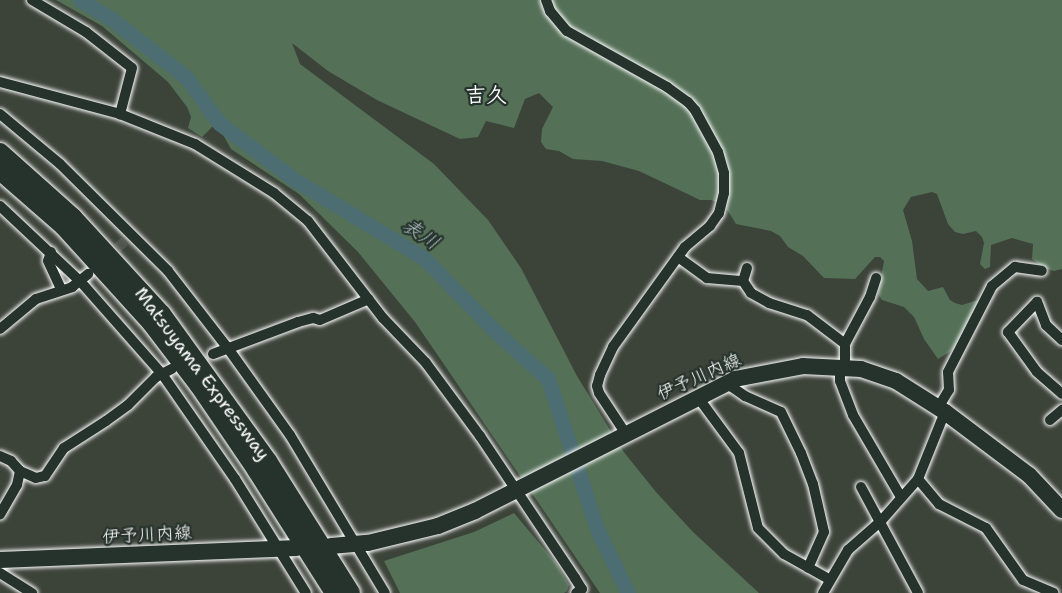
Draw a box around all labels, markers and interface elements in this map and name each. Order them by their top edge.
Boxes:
district label: 吉久 [465,82,507,108]
water label: 表川 [398,213,444,255]
street label: Matsuyama Expressway [130,283,274,465]
street label: 伊予川内線 [653,349,745,405]
street label: 伊予川内線 [101,522,193,548]

